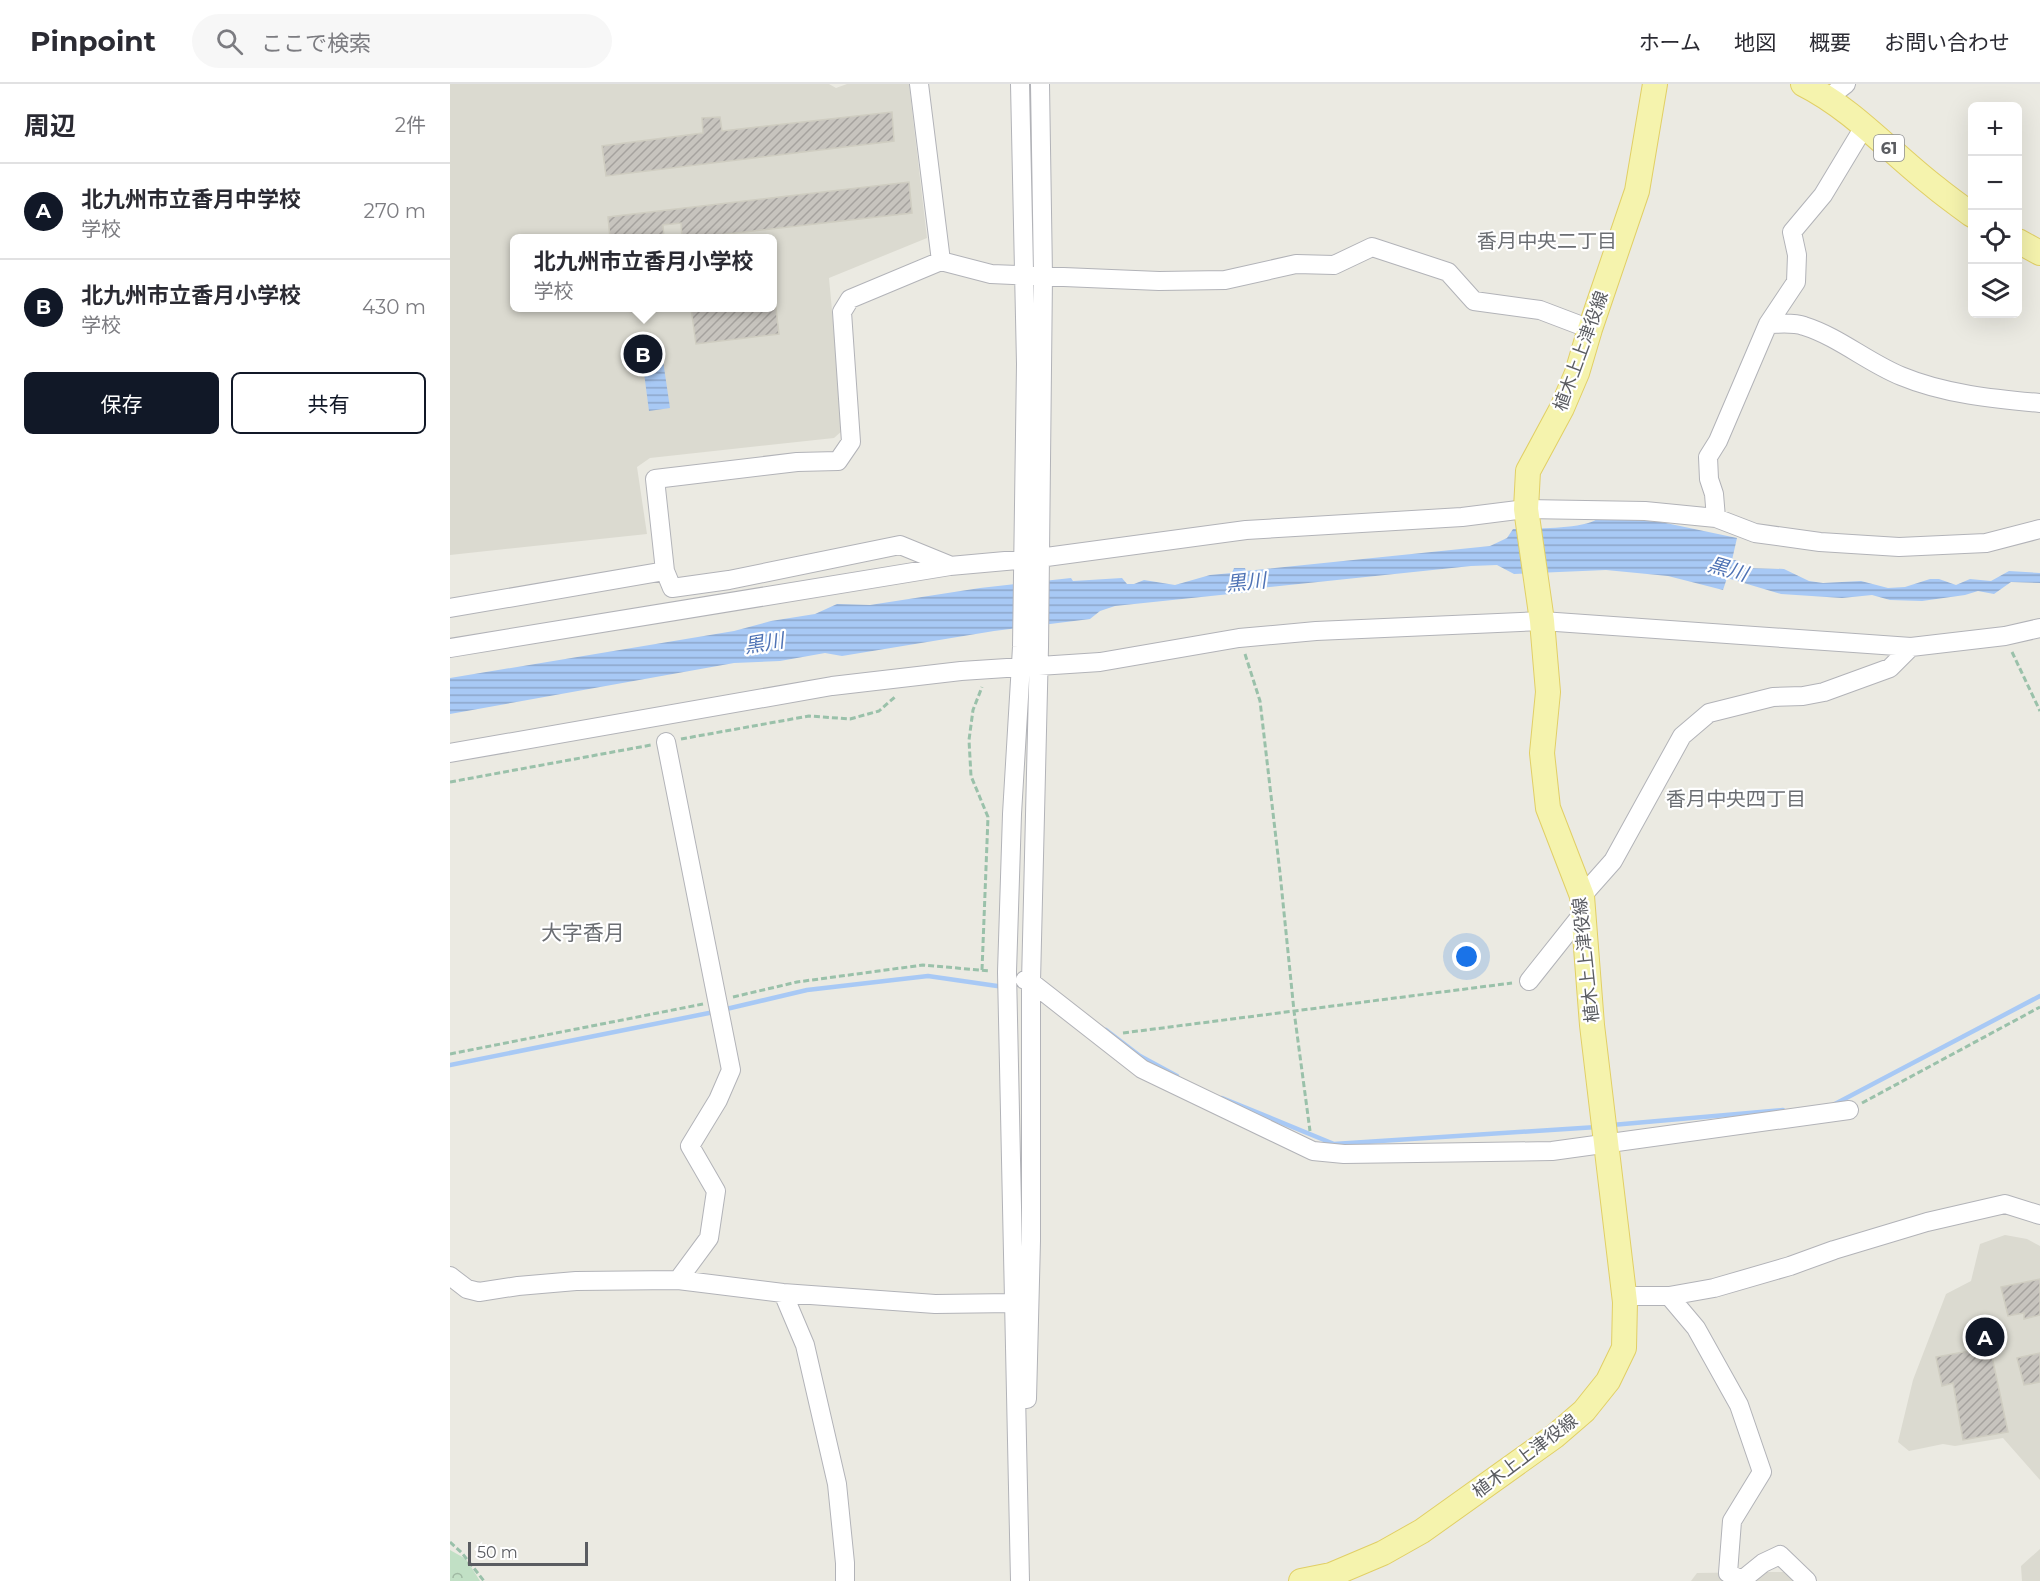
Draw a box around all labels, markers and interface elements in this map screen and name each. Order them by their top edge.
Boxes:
search box [192,14,612,68]
text: Pinpoint [30,24,156,58]
icon: search [213,25,246,58]
text: ここで検索 [261,30,371,57]
text: ホーム [1639,30,1701,55]
text: 地図 [1734,30,1776,55]
text: 概要 [1809,30,1851,55]
text: お問い合わせ [1884,30,2010,55]
map controls [1968,102,2022,318]
button: + [1968,102,2022,156]
text: 周辺 [24,110,76,142]
text: 2件 [395,113,426,137]
road number: 61 [1874,135,1904,161]
button: − [1968,156,2022,210]
text: 北九州市立香月中学校 [81,186,301,213]
text: A [36,199,51,223]
text: 270 m [364,199,426,223]
button: locate [1968,210,2022,264]
text: 学校 [81,217,121,241]
district label: 香月中央二丁目 [1477,229,1617,253]
popup [510,234,777,312]
text: 北九州市立香月小学校 [533,248,754,275]
button: layers [1968,264,2022,318]
text: 学校 [533,279,573,303]
text: 北九州市立香月小学校 [81,282,301,309]
street label: 植木上上津役線 [1549,288,1613,414]
text: B [36,295,51,319]
text: 430 m [362,295,426,319]
text: 学校 [81,313,121,337]
pin: B [624,332,662,376]
button: 保存 [24,372,219,434]
button: 共有 [231,372,426,434]
water label: 黒川 [1705,552,1752,587]
water label: 黒川 [1225,568,1269,596]
water label: 黒川 [742,628,788,658]
district label: 香月中央四丁目 [1666,787,1806,811]
street label: 植木上上津役線 [1568,896,1604,1024]
district label: 大字香月 [541,920,625,945]
your location [1452,942,1481,971]
pin: A [1966,1314,2005,1360]
street label: 植木上上津役線 [1468,1409,1582,1503]
scale bar [468,1539,588,1566]
text: 50 m [477,1543,518,1562]

